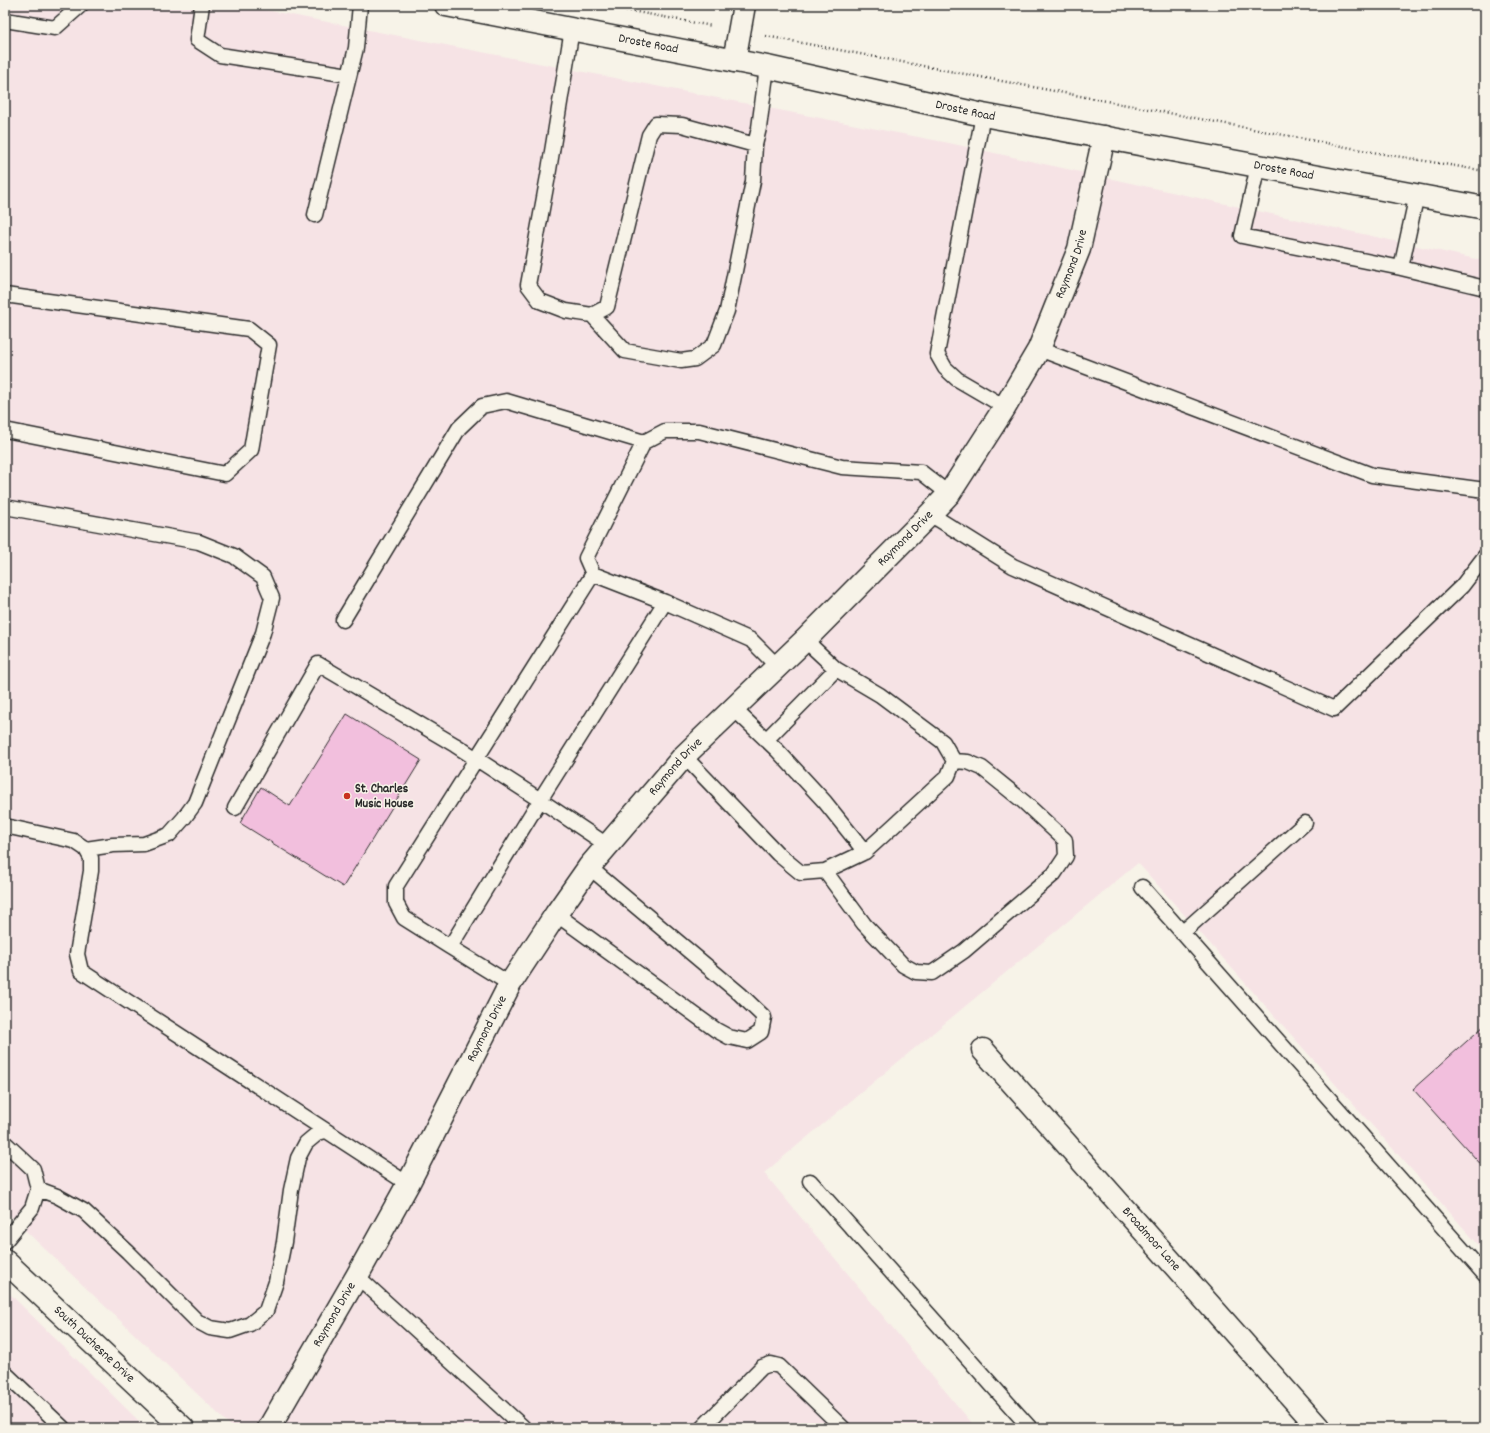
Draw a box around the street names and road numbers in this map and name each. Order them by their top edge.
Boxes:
street label: Droste Road [617,29,680,59]
street label: Droste Road [934,95,997,127]
street label: Droste Road [1252,156,1315,186]
street label: Raymond Drive [1050,228,1093,302]
street label: Raymond Drive [873,506,938,571]
street label: Raymond Drive [644,733,707,800]
street label: Raymond Drive [462,992,512,1066]
street label: Broadmoor Lane [1117,1203,1185,1276]
street label: Raymond Drive [308,1278,361,1351]
street label: South Duchesne Drive [49,1301,139,1388]

